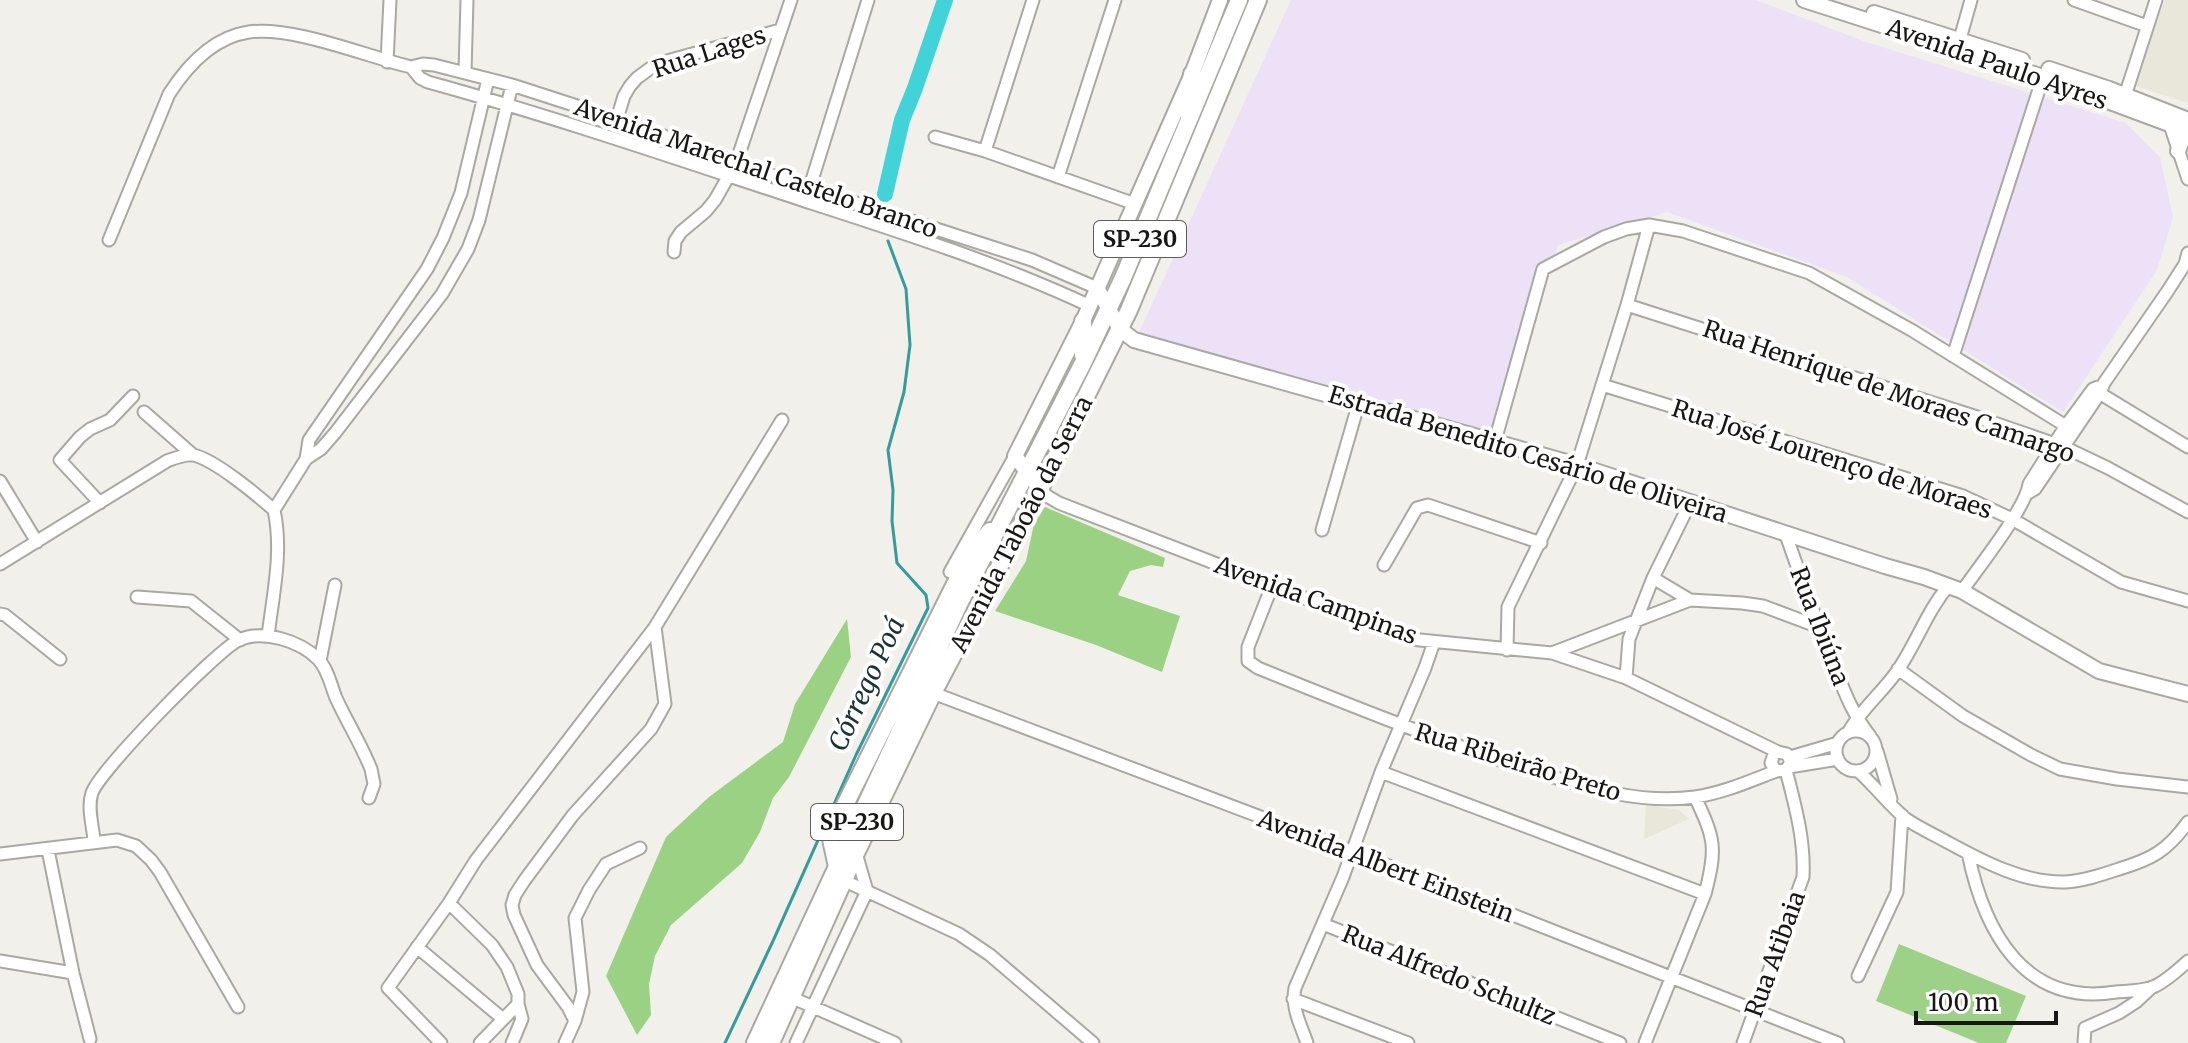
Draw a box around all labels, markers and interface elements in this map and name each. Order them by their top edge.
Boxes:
street label: Avenida Paulo Ayres [1881,11,2112,116]
street label: Rua Lages [648,19,770,85]
street label: Avenida Marechal Castelo Branco [569,91,942,245]
road number: SP-230 [1094,221,1186,257]
street label: Rua Henrique de Moraes Camargo [1699,313,2079,469]
street label: Estrada Benedito Cesário de Oliveira [1325,378,1731,530]
street label: Avenida Taboão da Serra [942,390,1099,658]
street label: Rua José Lourenço de Moraes [1668,393,1996,525]
street label: Avenida Campinas [1210,549,1422,651]
street label: Rua Ibiúna [1783,562,1857,690]
water label: Córrego Poá [821,612,911,756]
street label: Rua Ribeirão Preto [1411,716,1625,808]
street label: Avenida Albert Einstein [1253,802,1518,929]
road number: SP-230 [811,804,903,840]
street label: Rua Atibaia [1738,887,1812,1021]
street label: Rua Alfredo Schultz [1338,918,1560,1032]
scale bar [1916,975,2056,1025]
text: 100 m [1928,987,1999,1018]

